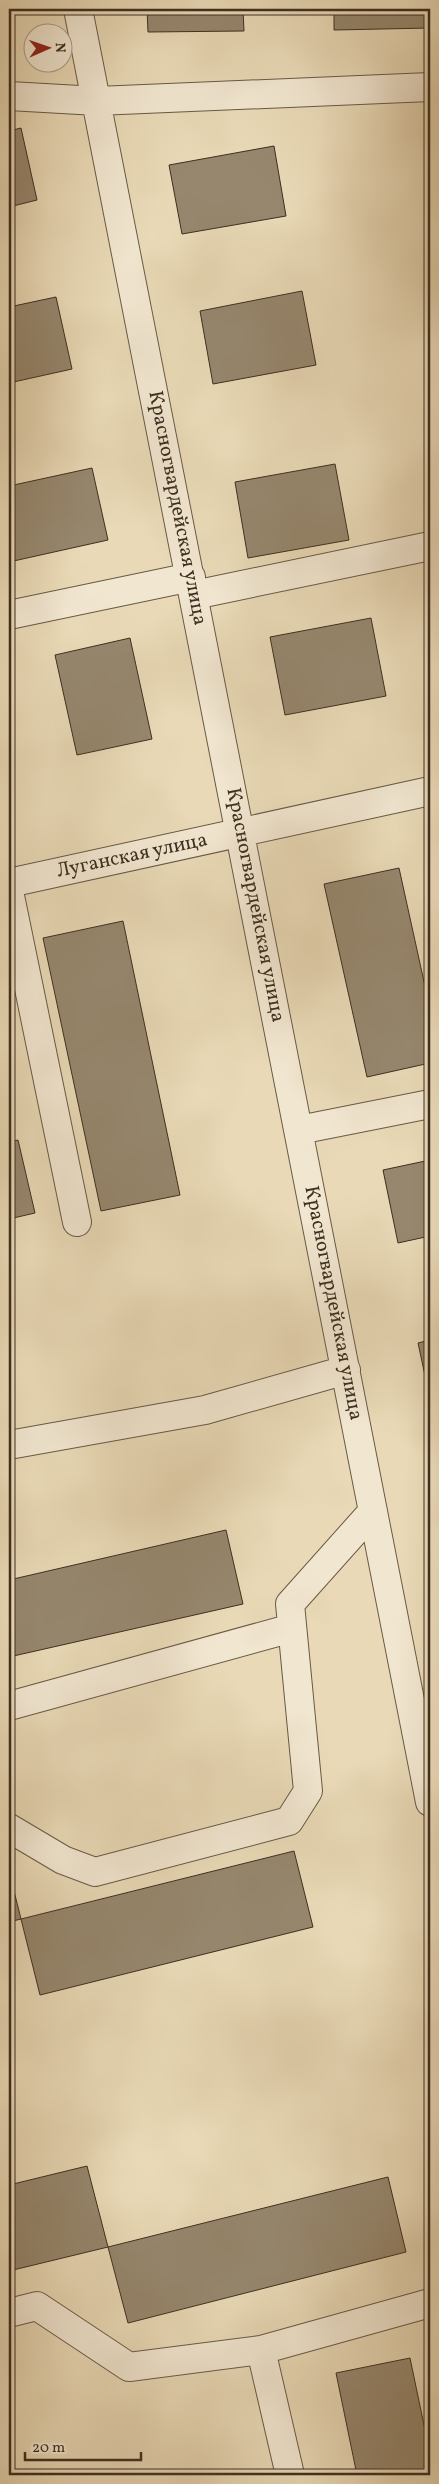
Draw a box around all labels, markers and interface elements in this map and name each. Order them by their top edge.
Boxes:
north arrow [22,22,72,72]
text: N [50,42,69,53]
street label: Красногвардейская улица [141,388,214,628]
street label: Красногвардейская улица [219,785,292,1025]
street label: Луганская улица [54,826,210,886]
street label: Красногвардейская улица [297,1183,370,1423]
scale bar [25,2429,141,2461]
text: 20 m [32,2438,65,2459]

